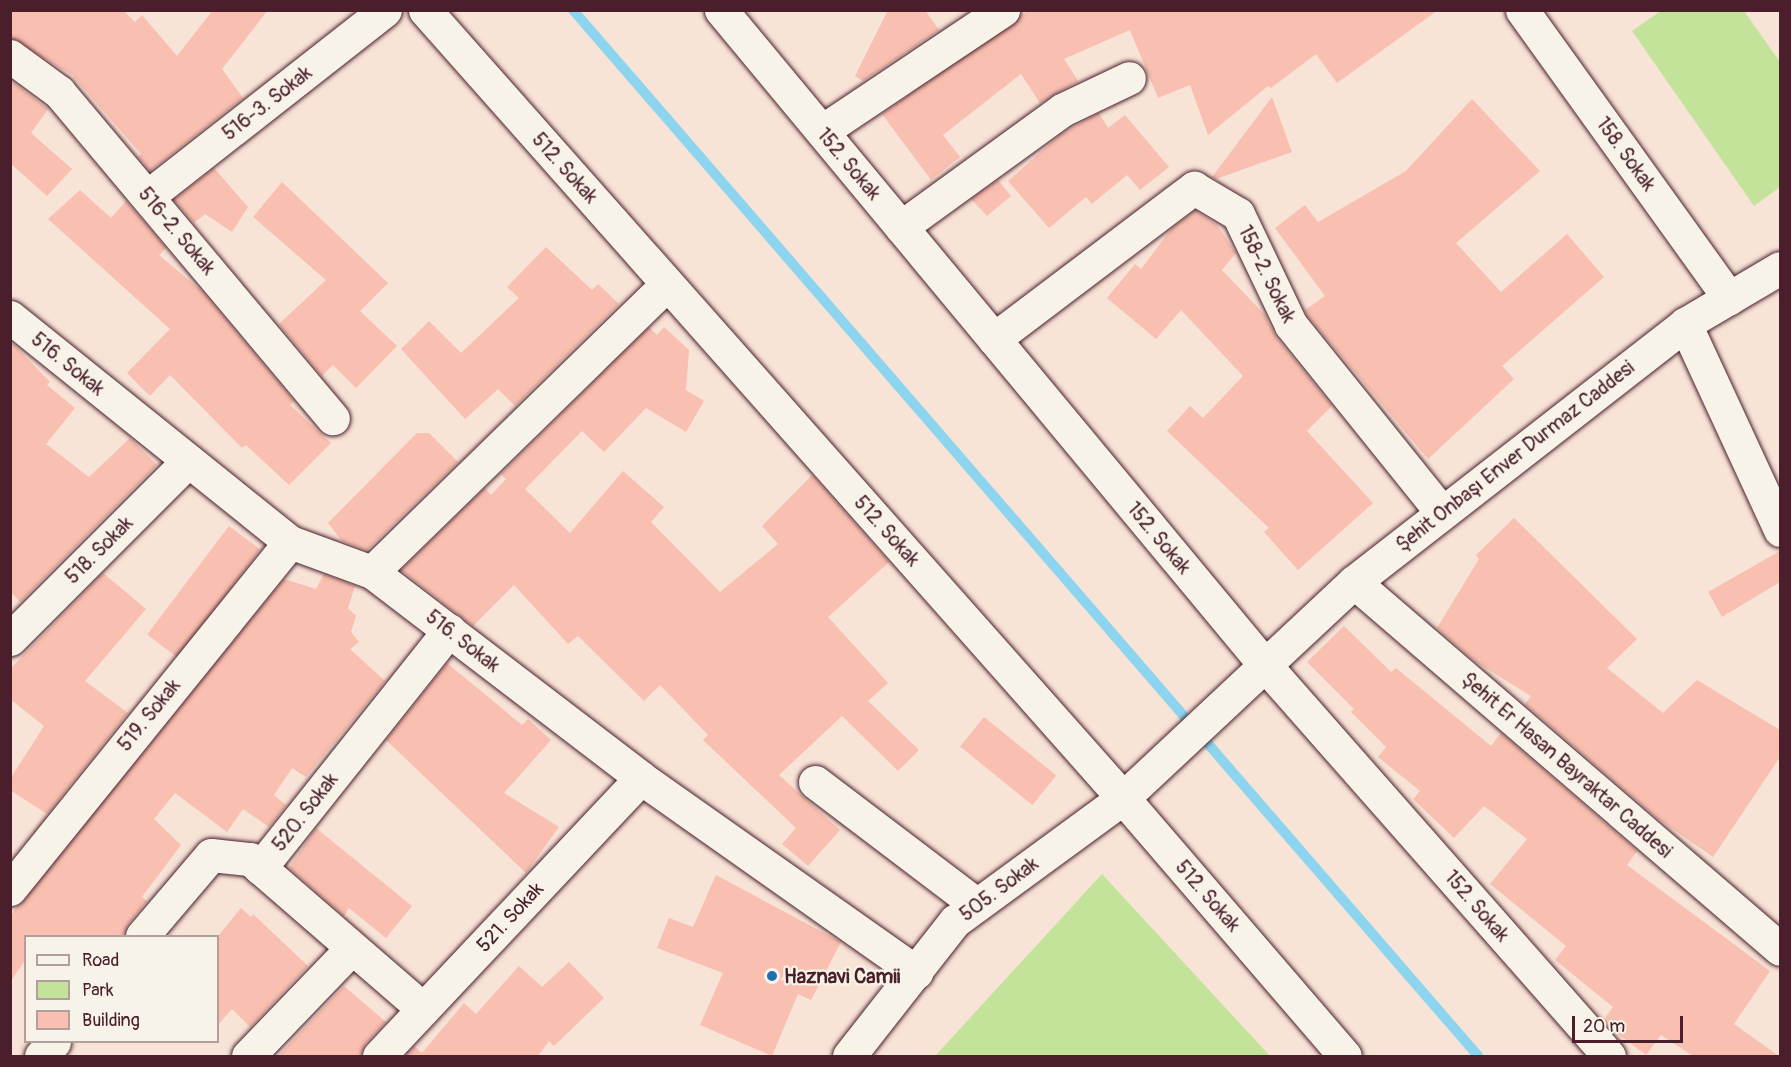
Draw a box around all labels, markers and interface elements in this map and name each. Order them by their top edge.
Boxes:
street label: 516-3. Sokak [217,61,317,145]
street label: 158. Sokak [1591,112,1661,196]
street label: 152. Sokak [812,123,886,205]
street label: 512. Sokak [527,128,603,208]
street label: 516-2. Sokak [133,182,221,280]
street label: 158-2. Sokak [1233,221,1301,327]
street label: 516. Sokak [26,327,110,401]
street label: Şehit Onbaşı Enver Durmaz Caddesi [1391,355,1639,557]
street label: 512. Sokak [849,491,925,571]
street label: 152. Sokak [1122,497,1196,579]
street label: 518. Sokak [60,511,138,589]
street label: 516. Sokak [421,605,505,677]
street label: Şehit Er Hasan Bayraktar Caddesi [1457,667,1677,863]
street label: 519. Sokak [113,674,185,756]
street label: 520. Sokak [267,768,343,856]
street label: 505. Sokak [955,852,1043,926]
street label: 512. Sokak [1170,855,1246,937]
street label: 152. Sokak [1439,865,1515,947]
street label: 521. Sokak [472,877,548,957]
legend [24,935,219,1043]
text: Road [82,949,119,972]
place label: Haznavi Camii [784,964,900,988]
marker: Haznavi Camii [765,969,779,983]
text: Park [82,979,114,1002]
scale bar [1575,1004,1686,1042]
text: Building [82,1009,140,1032]
text: 20 m [1583,1015,1625,1038]

